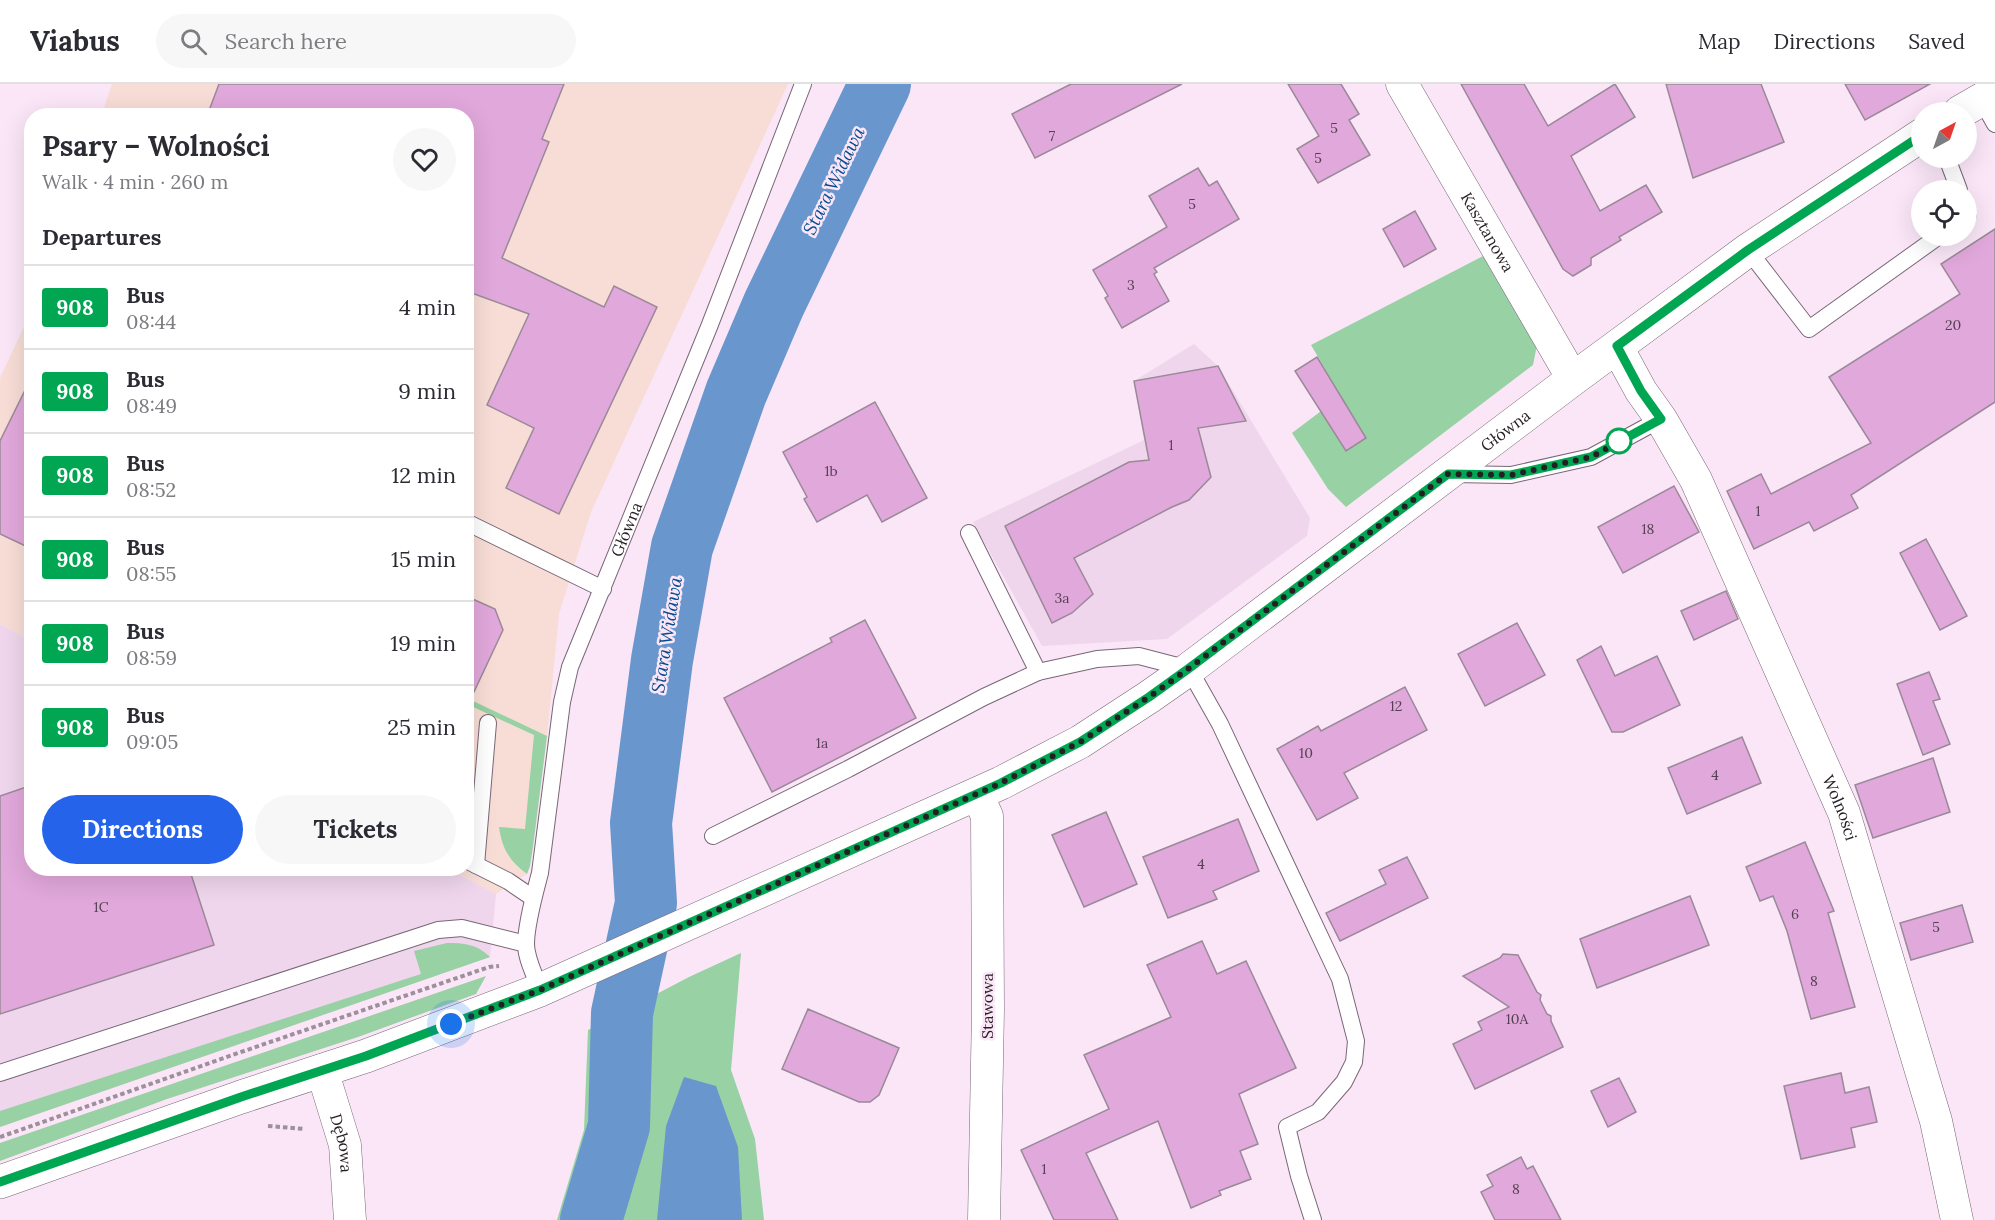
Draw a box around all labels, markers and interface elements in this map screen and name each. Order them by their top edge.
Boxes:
search box [156,14,576,68]
text: Viabus [30,23,120,59]
icon: search [177,25,210,58]
text: Search here [225,27,347,55]
text: Map [1698,28,1741,55]
text: Directions [1774,28,1875,55]
text: Saved [1908,28,1965,55]
north arrow [1911,102,1977,168]
map controls [1911,102,1977,246]
house number: 5 [1330,119,1338,137]
water label: Stara Widawa [798,123,870,238]
house number: 7 [1049,127,1056,145]
text: Psary – Wolności [42,128,270,164]
button: heart [393,128,456,191]
house number: 5 [1314,149,1322,167]
text: Walk · 4 min · 260 m [42,169,228,194]
button: locate [1911,180,1977,246]
street label: Kasztanowa [1457,188,1519,276]
house number: 5 [1188,195,1196,213]
text: Departures [42,223,161,251]
house number: 3 [1127,276,1135,294]
text: Bus [126,281,165,309]
text: 4 min [399,293,456,321]
text: 908 [56,294,94,321]
text: 08:44 [126,309,176,334]
house number: 20 [1945,316,1961,334]
text: Bus [126,365,165,393]
text: 9 min [398,377,456,405]
text: 908 [56,378,94,405]
text: 08:49 [126,393,177,418]
street label: Główna [1476,405,1534,455]
unlabelled marker [1606,428,1632,454]
house number: 1 [1168,436,1174,454]
text: Bus [126,449,165,477]
text: 12 min [391,461,456,489]
text: 908 [56,462,94,489]
house number: 1b [824,462,838,480]
text: 08:52 [126,477,176,502]
street label: Główna [606,499,646,559]
house number: 1 [1755,502,1761,520]
house number: 18 [1642,520,1655,538]
text: Bus [126,533,165,561]
text: 15 min [391,545,456,573]
text: 908 [56,546,94,573]
text: 08:55 [126,561,176,586]
water label: Stara Widawa [646,575,687,694]
house number: 3a [1054,589,1070,607]
text: Bus [126,617,165,645]
text: 19 min [390,629,456,657]
text: 908 [56,630,94,657]
text: 08:59 [126,645,177,670]
house number: 12 [1390,697,1402,715]
text: Bus [126,701,165,729]
text: 25 min [387,713,456,741]
text: 908 [56,714,94,741]
text: 09:05 [126,729,178,754]
house number: 1a [816,734,828,752]
house number: 10 [1299,744,1313,762]
house number: 4 [1711,766,1719,784]
street label: Wolności [1818,772,1862,843]
button: Directions [42,795,243,864]
button: Tickets [255,795,456,864]
house number: 4 [1197,855,1205,873]
house number: 1C [94,898,109,916]
house number: 6 [1791,905,1799,923]
house number: 5 [1932,918,1940,936]
house number: 8 [1810,972,1818,990]
street label: Stawowa [977,973,997,1039]
your location [436,1009,466,1039]
house number: 10A [1506,1010,1529,1028]
street label: Dębowa [326,1111,357,1173]
house number: 1 [1041,1160,1047,1178]
house number: 8 [1512,1180,1520,1198]

